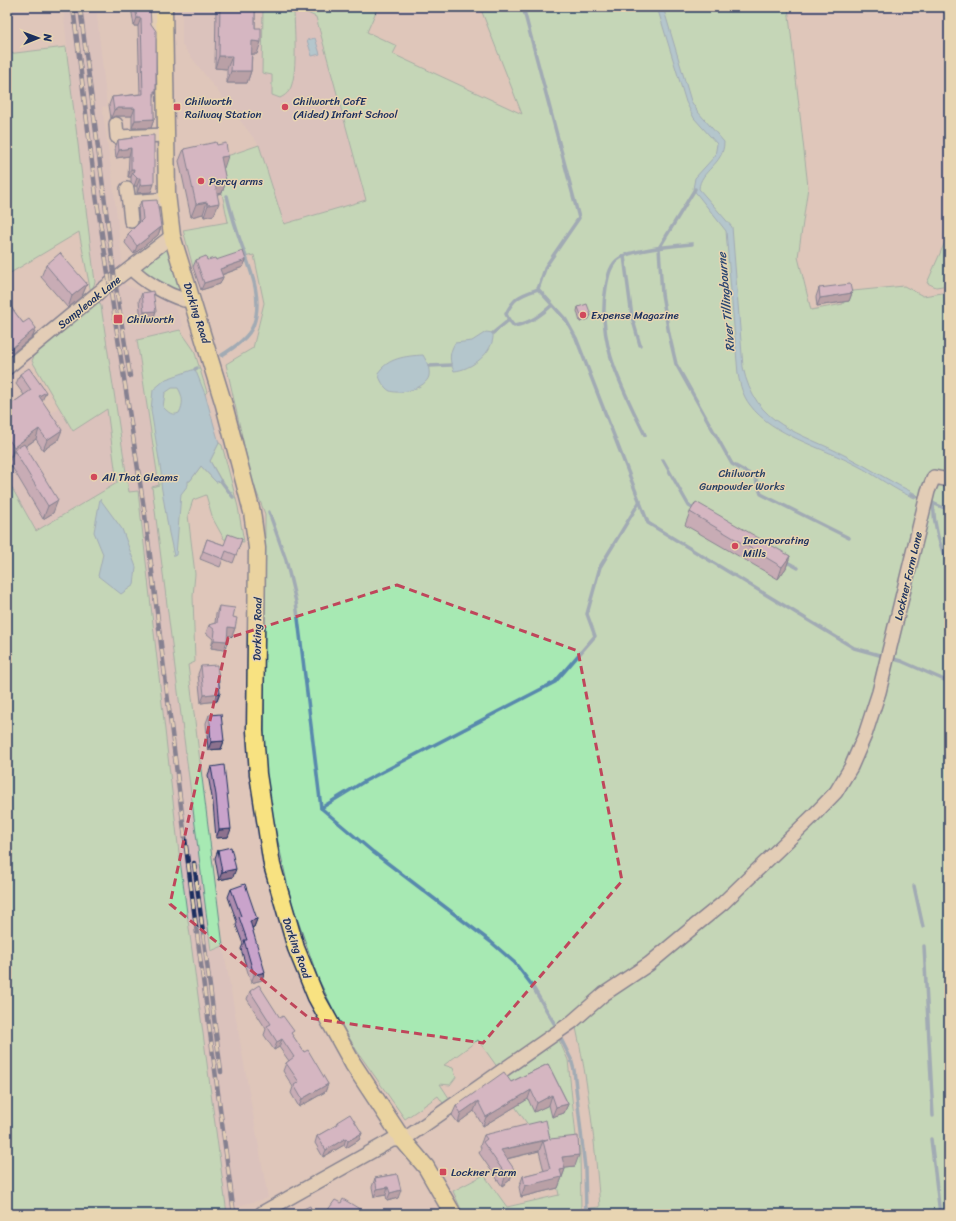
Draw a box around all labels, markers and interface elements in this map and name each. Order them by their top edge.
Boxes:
north arrow [18,18,58,58]
text: N [38,33,57,42]
place label: Chilworth Railway Station [185,92,262,124]
place label: Chilworth CofE (Aided) Infant School [293,92,398,124]
marker: Chilworth Railway Station [172,102,182,112]
marker: Chilworth CofE (Aided) Infant School [280,102,290,112]
place label: Percy arms [209,172,263,191]
marker: Percy arms [196,176,206,186]
water label: River Tillingbourne [711,250,741,353]
street label: Sampleoak Lane [53,270,126,334]
street label: Dorking Road [178,280,216,347]
place label: Expense Magazine [591,306,679,325]
place label: Chilworth [127,310,174,329]
marker: Expense Magazine [578,310,588,320]
marker: Chilworth [112,313,124,325]
park label: Chilworth Gunpowder Works [699,464,786,496]
place label: All That Gleams [101,468,179,487]
marker: All That Gleams [89,472,99,482]
street label: Lockner Farm Lane [889,530,928,622]
place label: Incorporating Mills [742,531,810,563]
marker: Incorporating Mills [730,541,740,551]
street label: Dorking Road [247,596,268,661]
street label: Dorking Road [277,915,317,982]
place label: Lockner Farm [451,1163,516,1182]
marker: Lockner Farm [438,1167,448,1177]

